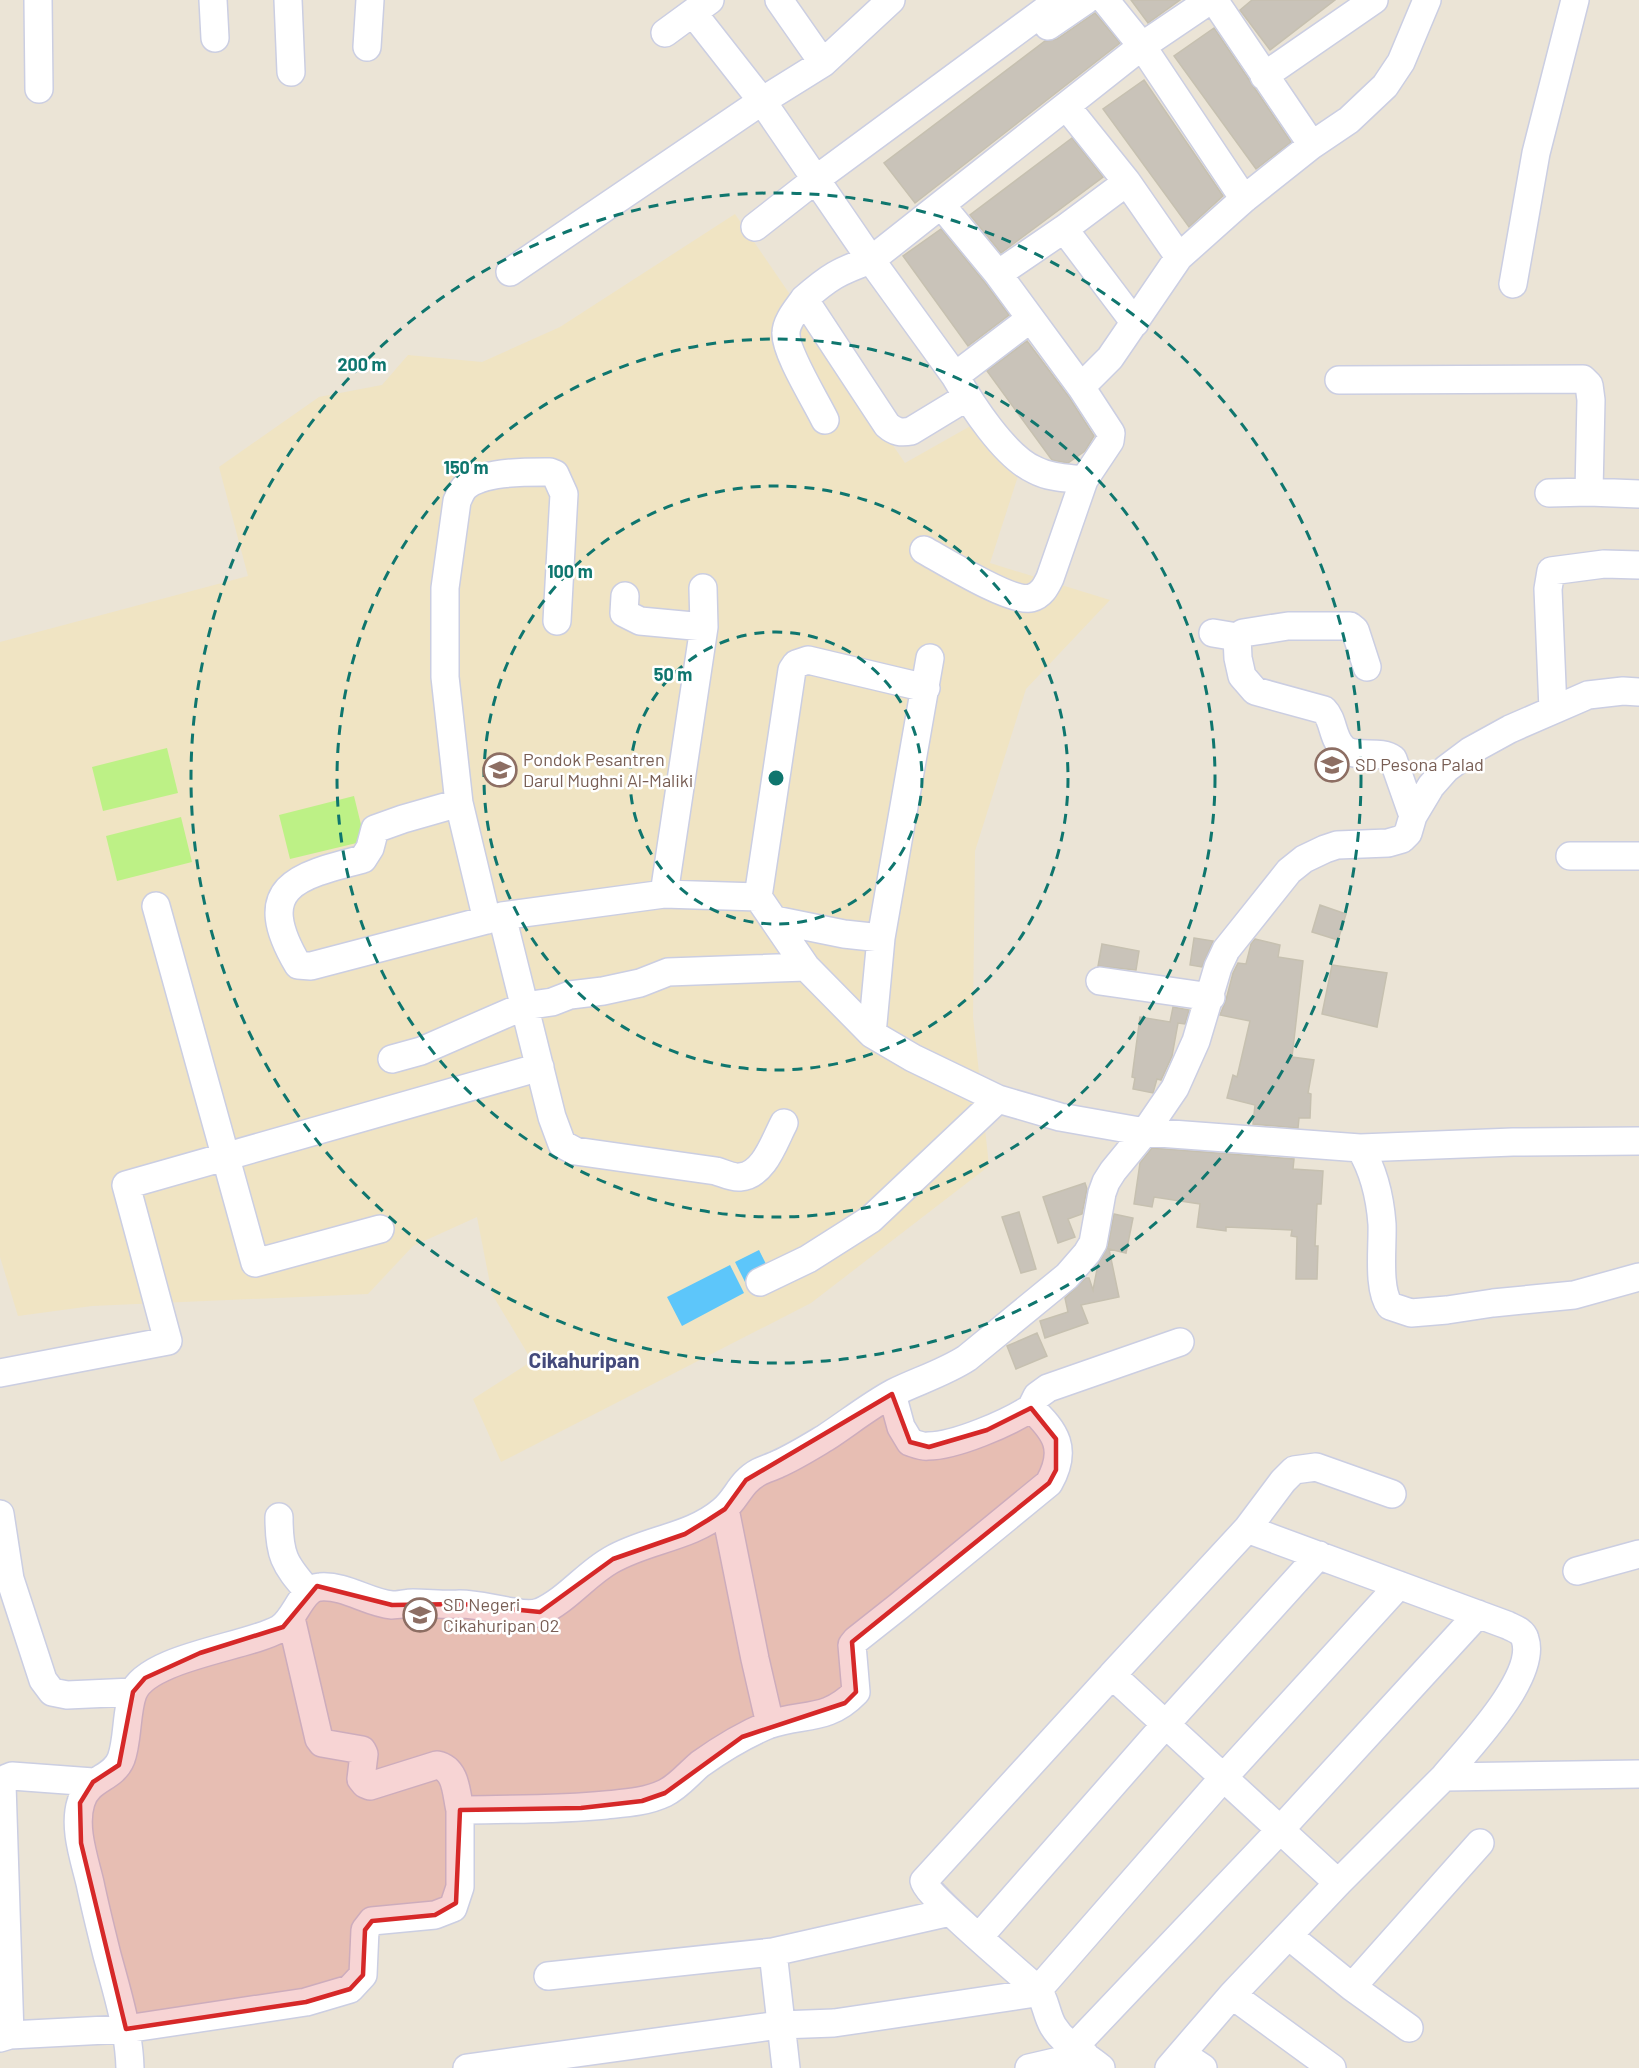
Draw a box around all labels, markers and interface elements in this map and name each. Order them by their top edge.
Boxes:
text: 200 m [337,353,387,375]
text: 150 m [444,456,488,478]
text: 100 m [547,560,593,582]
text: 50 m [654,663,692,685]
school or university icon: SD Pesona Palad [1314,747,1350,783]
place label: Pondok Pesantren Darul Mughni Al-Maliki [523,748,693,791]
school or university icon: Pondok Pesantren Darul Mughni Al-Maliki [482,752,518,788]
place label: SD Pesona Palad [1355,753,1484,775]
centre of rings [766,768,786,788]
district label: Cikahuripan [529,1347,639,1372]
place label: SD Negeri Cikahuripan 02 [443,1593,559,1636]
school or university icon: SD Negeri Cikahuripan 02 [402,1597,438,1633]

